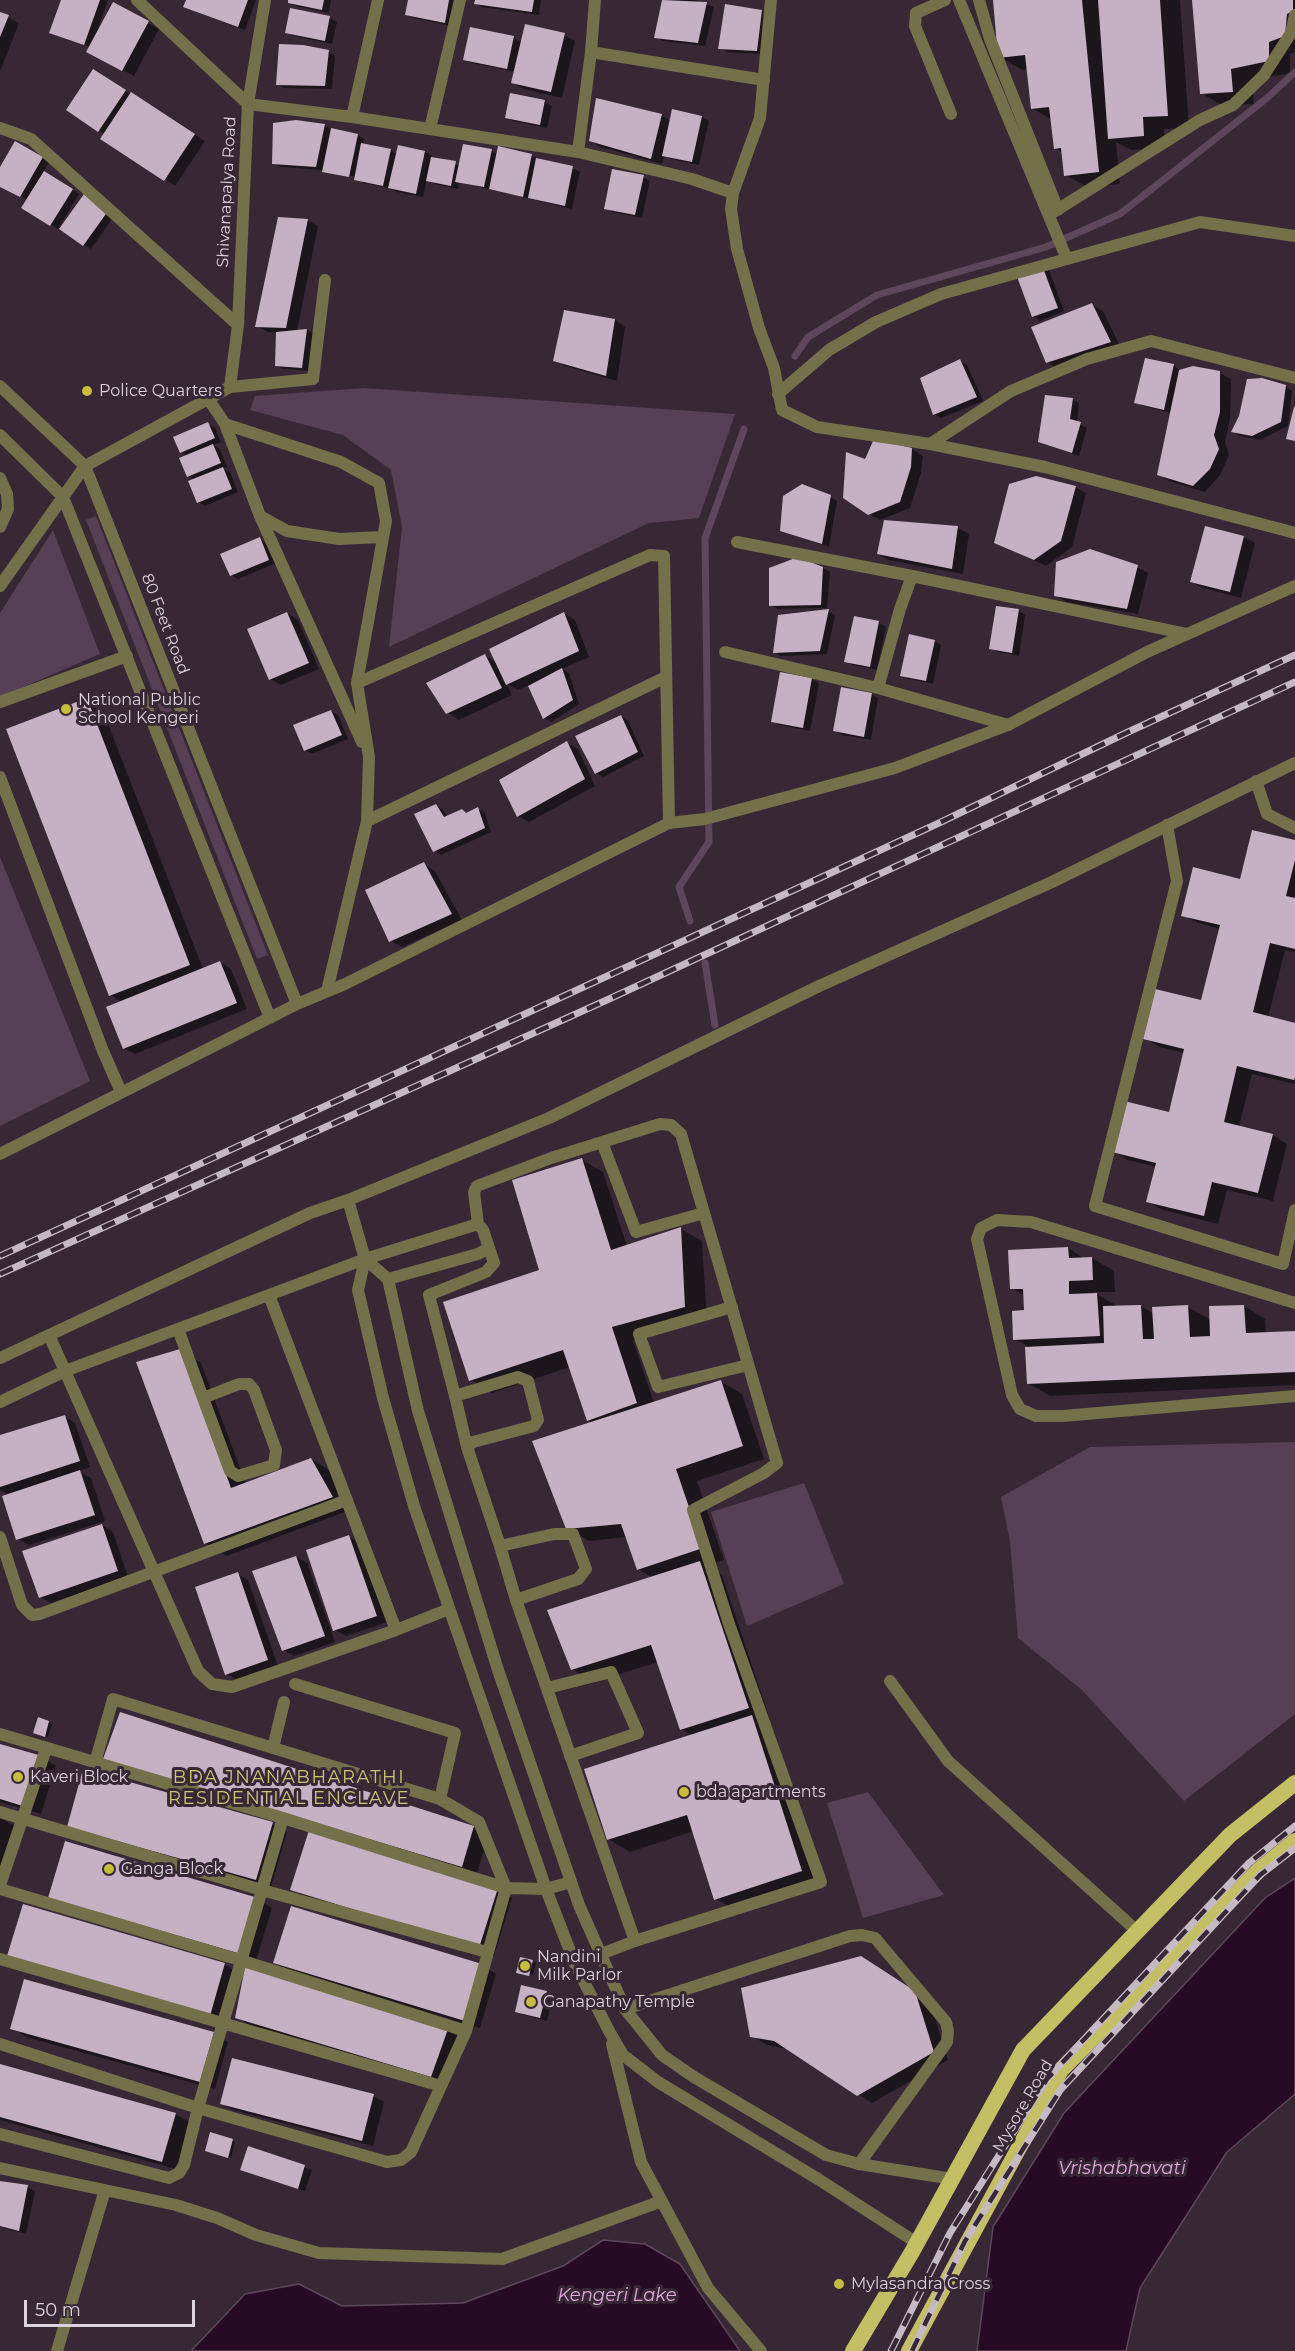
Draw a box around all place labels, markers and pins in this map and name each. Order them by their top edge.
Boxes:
place label: Police Quarters [99,381,222,401]
marker: Police Quarters [80,384,94,398]
place label: National Public School Kengeri [78,690,201,728]
marker: National Public School Kengeri [59,702,73,716]
place label: Kaveri Block [30,1767,128,1787]
marker: Kaveri Block [11,1770,25,1784]
place label: bda apartments [696,1782,826,1802]
marker: bda apartments [677,1785,691,1799]
place label: Ganga Block [121,1859,223,1879]
marker: Ganga Block [102,1862,116,1876]
place label: Nandini Milk Parlor [537,1947,622,1985]
marker: Nandini Milk Parlor [518,1959,532,1973]
place label: Ganapathy Temple [543,1992,695,2012]
marker: Ganapathy Temple [524,1995,538,2009]
place label: Mylasandra Cross [851,2274,990,2294]
marker: Mylasandra Cross [832,2277,846,2291]

